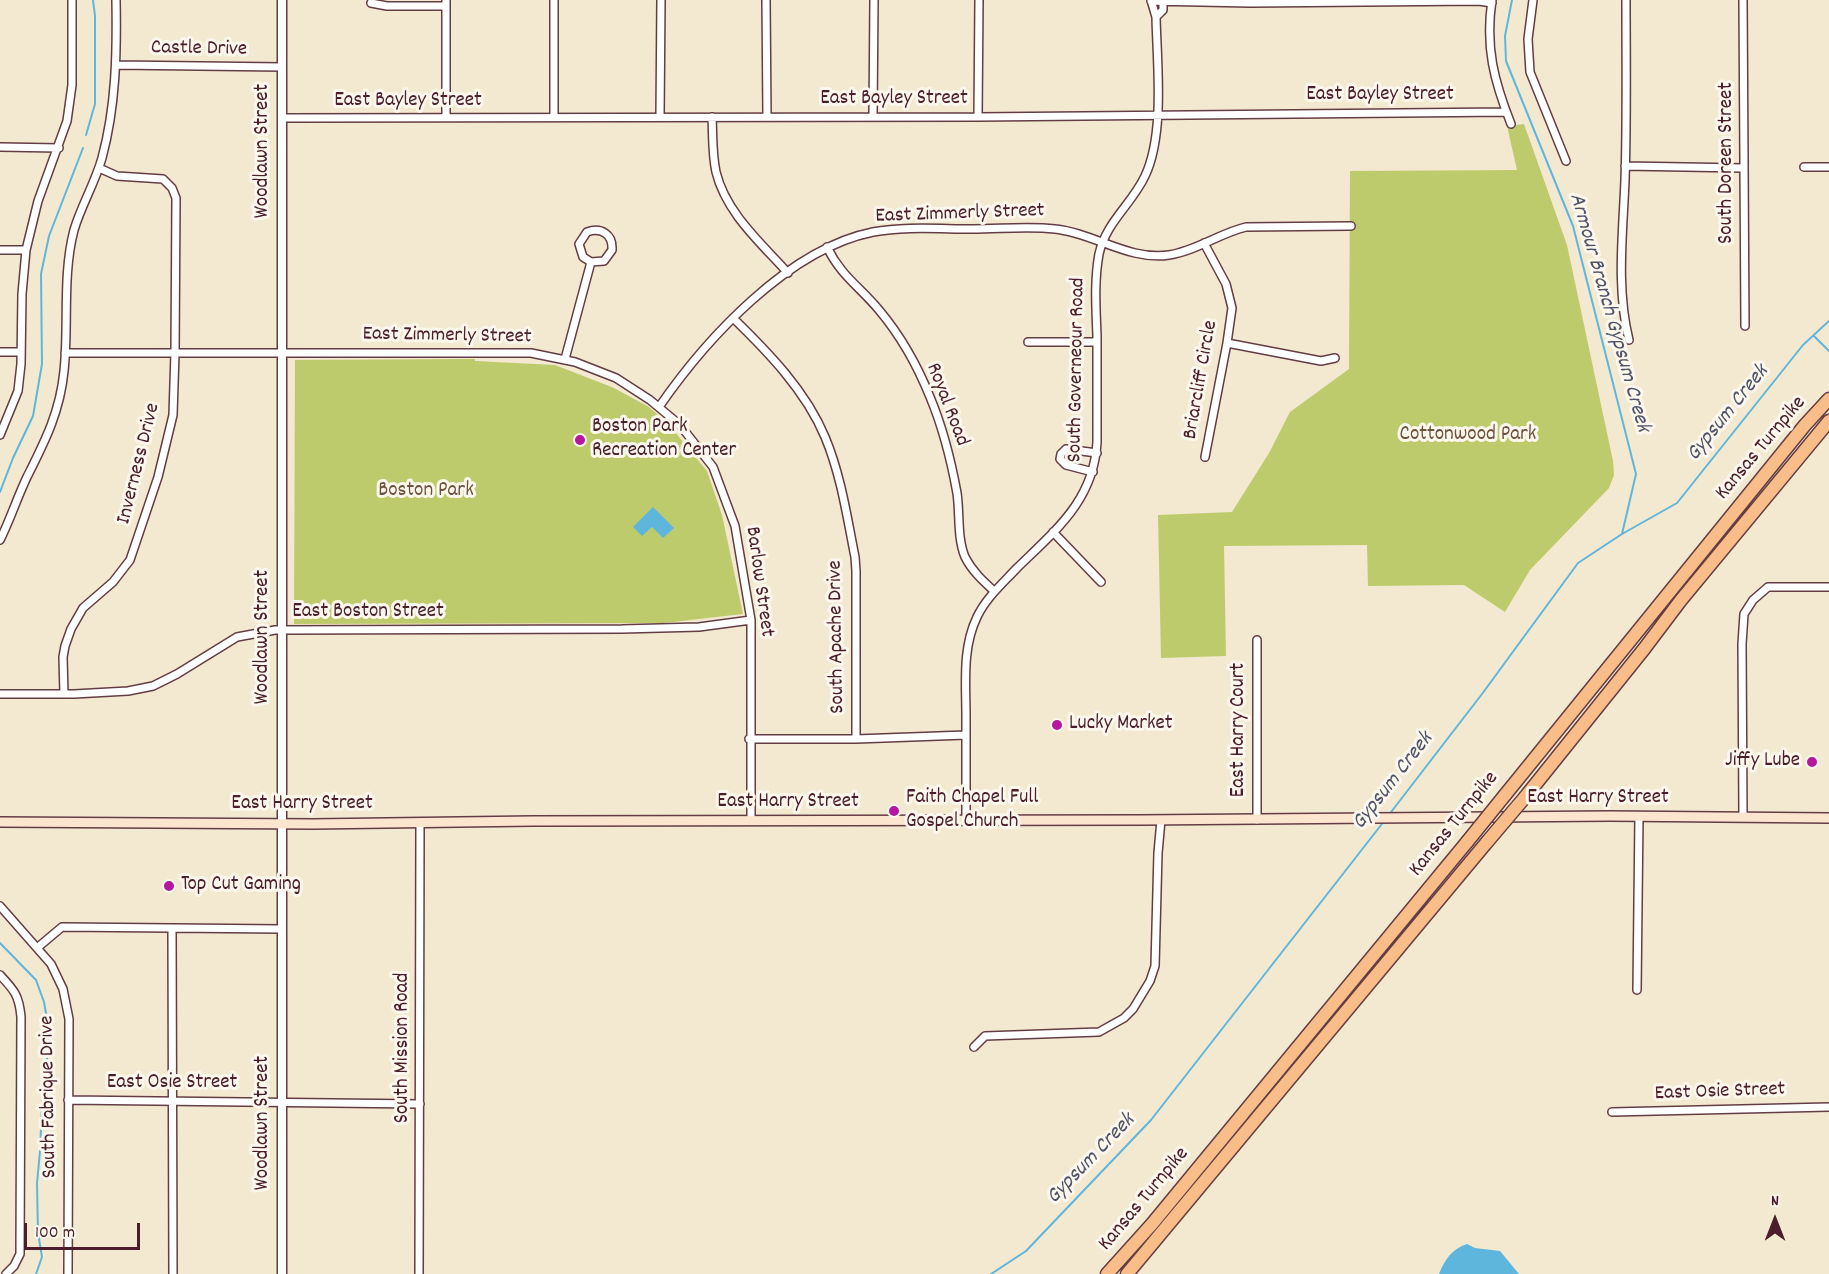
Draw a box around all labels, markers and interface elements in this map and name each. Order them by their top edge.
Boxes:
street label: Castle Drive [151,37,247,63]
street label: South Doreen Street [1715,82,1741,244]
street label: East Bayley Street [1306,83,1454,109]
street label: Woodlawn Street [251,84,277,218]
street label: East Bayley Street [820,87,968,113]
street label: East Bayley Street [334,89,482,115]
water label: Armour Branch Gypsum Creek [1561,191,1655,435]
street label: East Zimmerly Street [875,199,1045,231]
street label: South Governeour Road [1064,277,1092,463]
street label: Briarcliff Circle [1179,319,1225,441]
street label: East Zimmerly Street [362,323,532,351]
street label: Royal Road [919,360,973,450]
water label: Gypsum Creek [1682,360,1776,468]
street label: Kansas Turnpike [1711,392,1813,506]
street label: Inverness Drive [113,401,167,527]
place label: Boston Park Recreation Center [592,415,736,465]
park label: Cottonwood Park [1400,423,1536,449]
marker: Boston Park Recreation Center [573,433,587,447]
park label: Boston Park [378,479,474,505]
street label: Barlow Street [738,525,778,639]
street label: South Apache Drive [824,560,852,714]
street label: Woodlawn Street [251,570,277,704]
street label: East Boston Street [292,600,444,626]
street label: East Harry Court [1227,663,1253,797]
place label: Lucky Market [1069,712,1173,738]
marker: Lucky Market [1050,718,1064,732]
water label: Gypsum Creek [1348,728,1440,836]
place label: Jiffy Lube [1725,749,1800,775]
marker: Jiffy Lube [1805,755,1819,769]
street label: Kansas Turnpike [1405,767,1505,883]
place label: Faith Chapel Full Gospel Church [906,786,1038,836]
street label: East Harry Street [1527,786,1669,812]
street label: East Harry Street [717,790,859,816]
street label: East Harry Street [231,792,373,818]
marker: Faith Chapel Full Gospel Church [887,804,901,818]
place label: Top Cut Gaming [181,873,301,899]
marker: Top Cut Gaming [162,879,176,893]
street label: South Mission Road [391,973,417,1123]
street label: South Fabrique Drive [36,1015,64,1179]
street label: Woodlawn Street [251,1056,277,1190]
street label: East Osie Street [107,1071,237,1097]
street label: East Osie Street [1654,1078,1786,1108]
water label: Gypsum Creek [1042,1109,1142,1211]
street label: Kansas Turnpike [1094,1143,1196,1257]
north arrow [1745,1190,1805,1250]
text: N [1771,1190,1779,1213]
scale bar [27,1211,142,1249]
text: 100 m [35,1221,75,1246]

